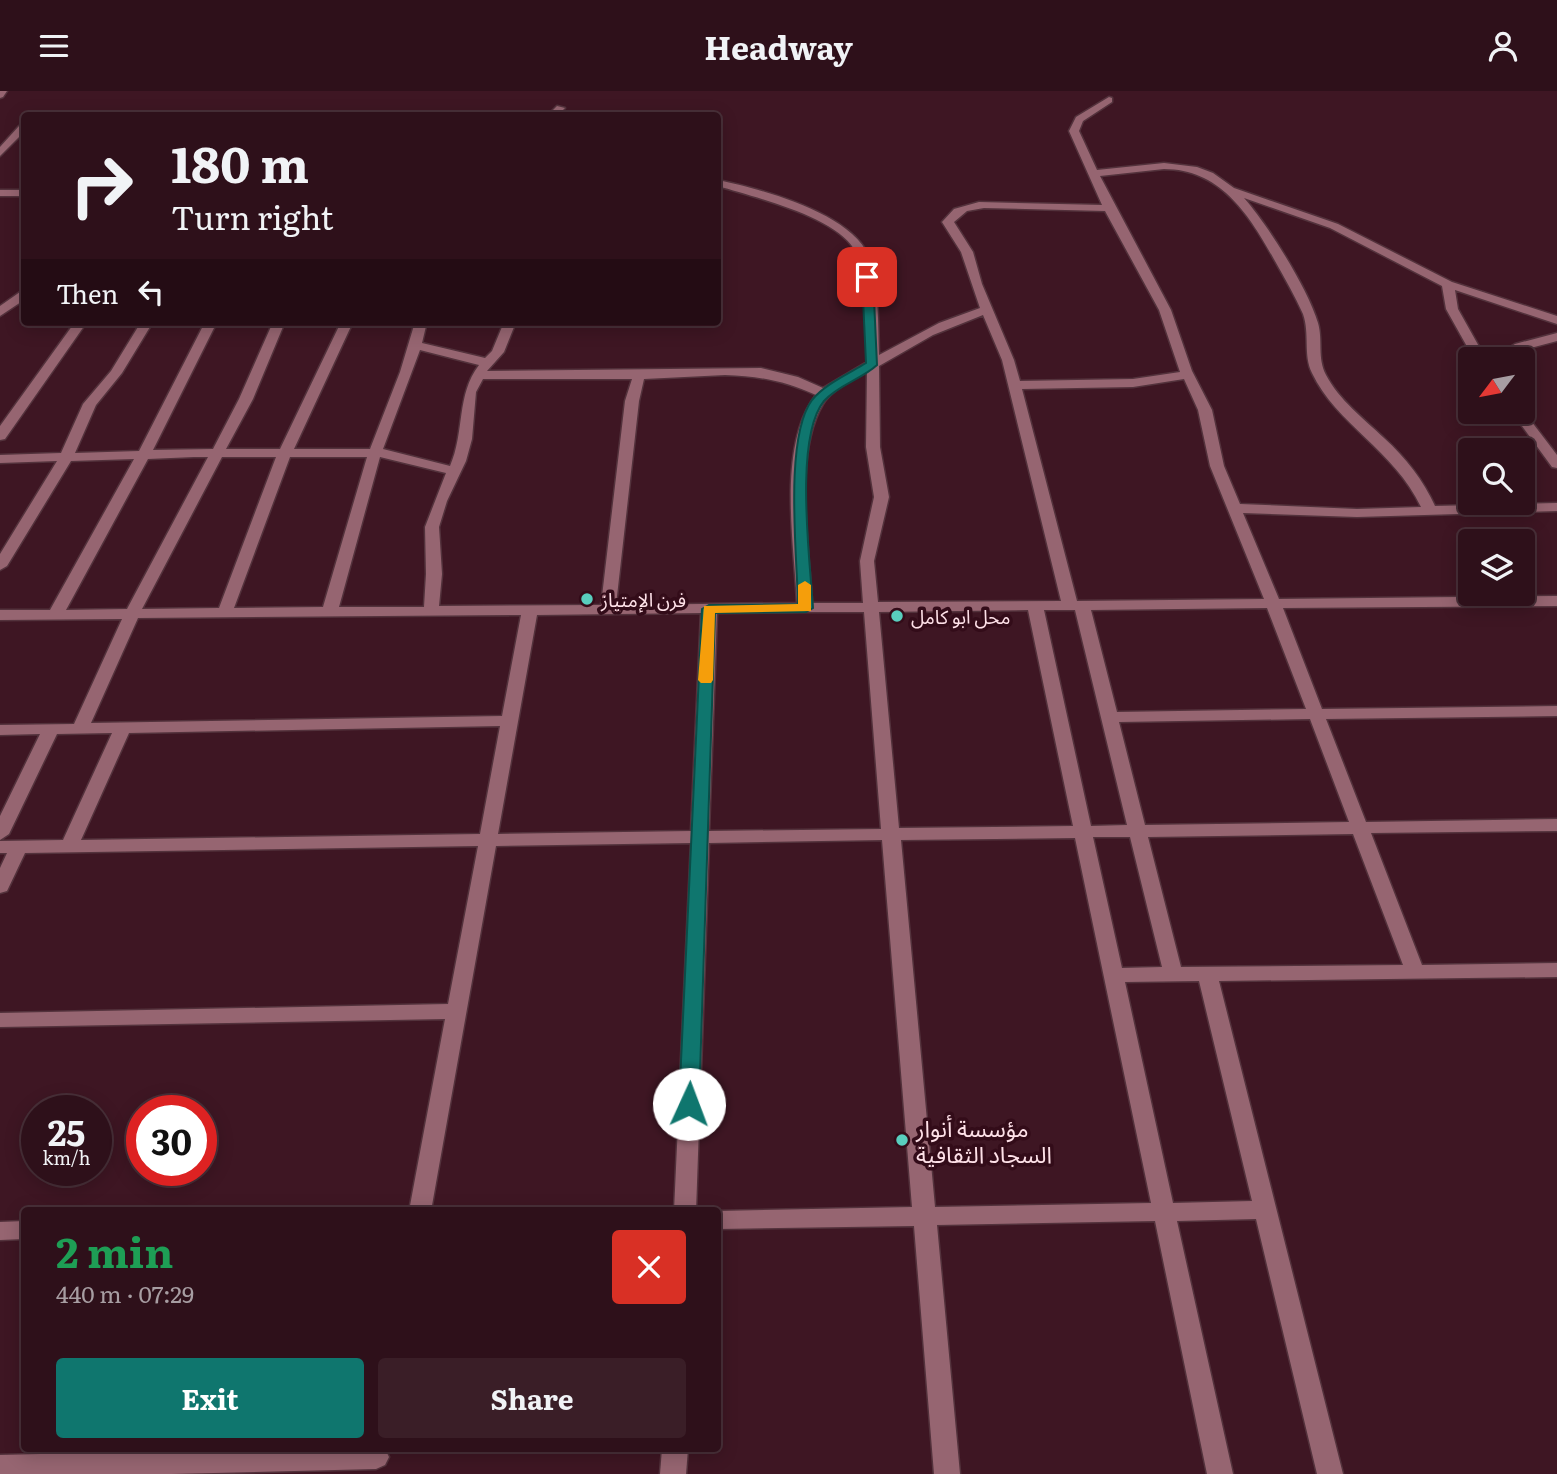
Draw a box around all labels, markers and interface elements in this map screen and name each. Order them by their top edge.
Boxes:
text: Headway [704,22,853,70]
icon: menu [35,27,73,65]
icon: person [1484,27,1522,65]
text: 180 m [171,125,309,198]
icon: right [56,140,147,231]
text: Turn right [171,192,333,240]
pin [837,247,897,307]
icon: arrive [848,258,886,296]
text: Then [56,273,118,312]
icon: left [132,273,170,311]
north arrow [1458,347,1535,423]
map controls [1458,347,1535,606]
button: search [1458,438,1535,515]
button: layers [1458,529,1535,606]
place label: فرن الإمتياز [600,585,686,613]
marker: فرن الإمتياز [579,591,595,607]
place label: محل ابو كامل [911,602,1010,630]
marker: محل ابو كامل [889,608,905,624]
position arrow [652,1067,726,1141]
speed limit sign: 30 [126,1095,217,1186]
text: 25 [48,1105,85,1157]
place label: مؤسسة أنوار السجاد الثقافية [915,1110,1052,1170]
marker: مؤسسة أنوار السجاد الثقافية [894,1132,910,1148]
text: km/h [43,1144,90,1171]
text: 2 min [56,1219,173,1281]
button: close [612,1230,686,1304]
text: 440 m · 07:29 [56,1276,194,1310]
button: Exit [56,1358,364,1438]
button: Share [378,1358,686,1438]

